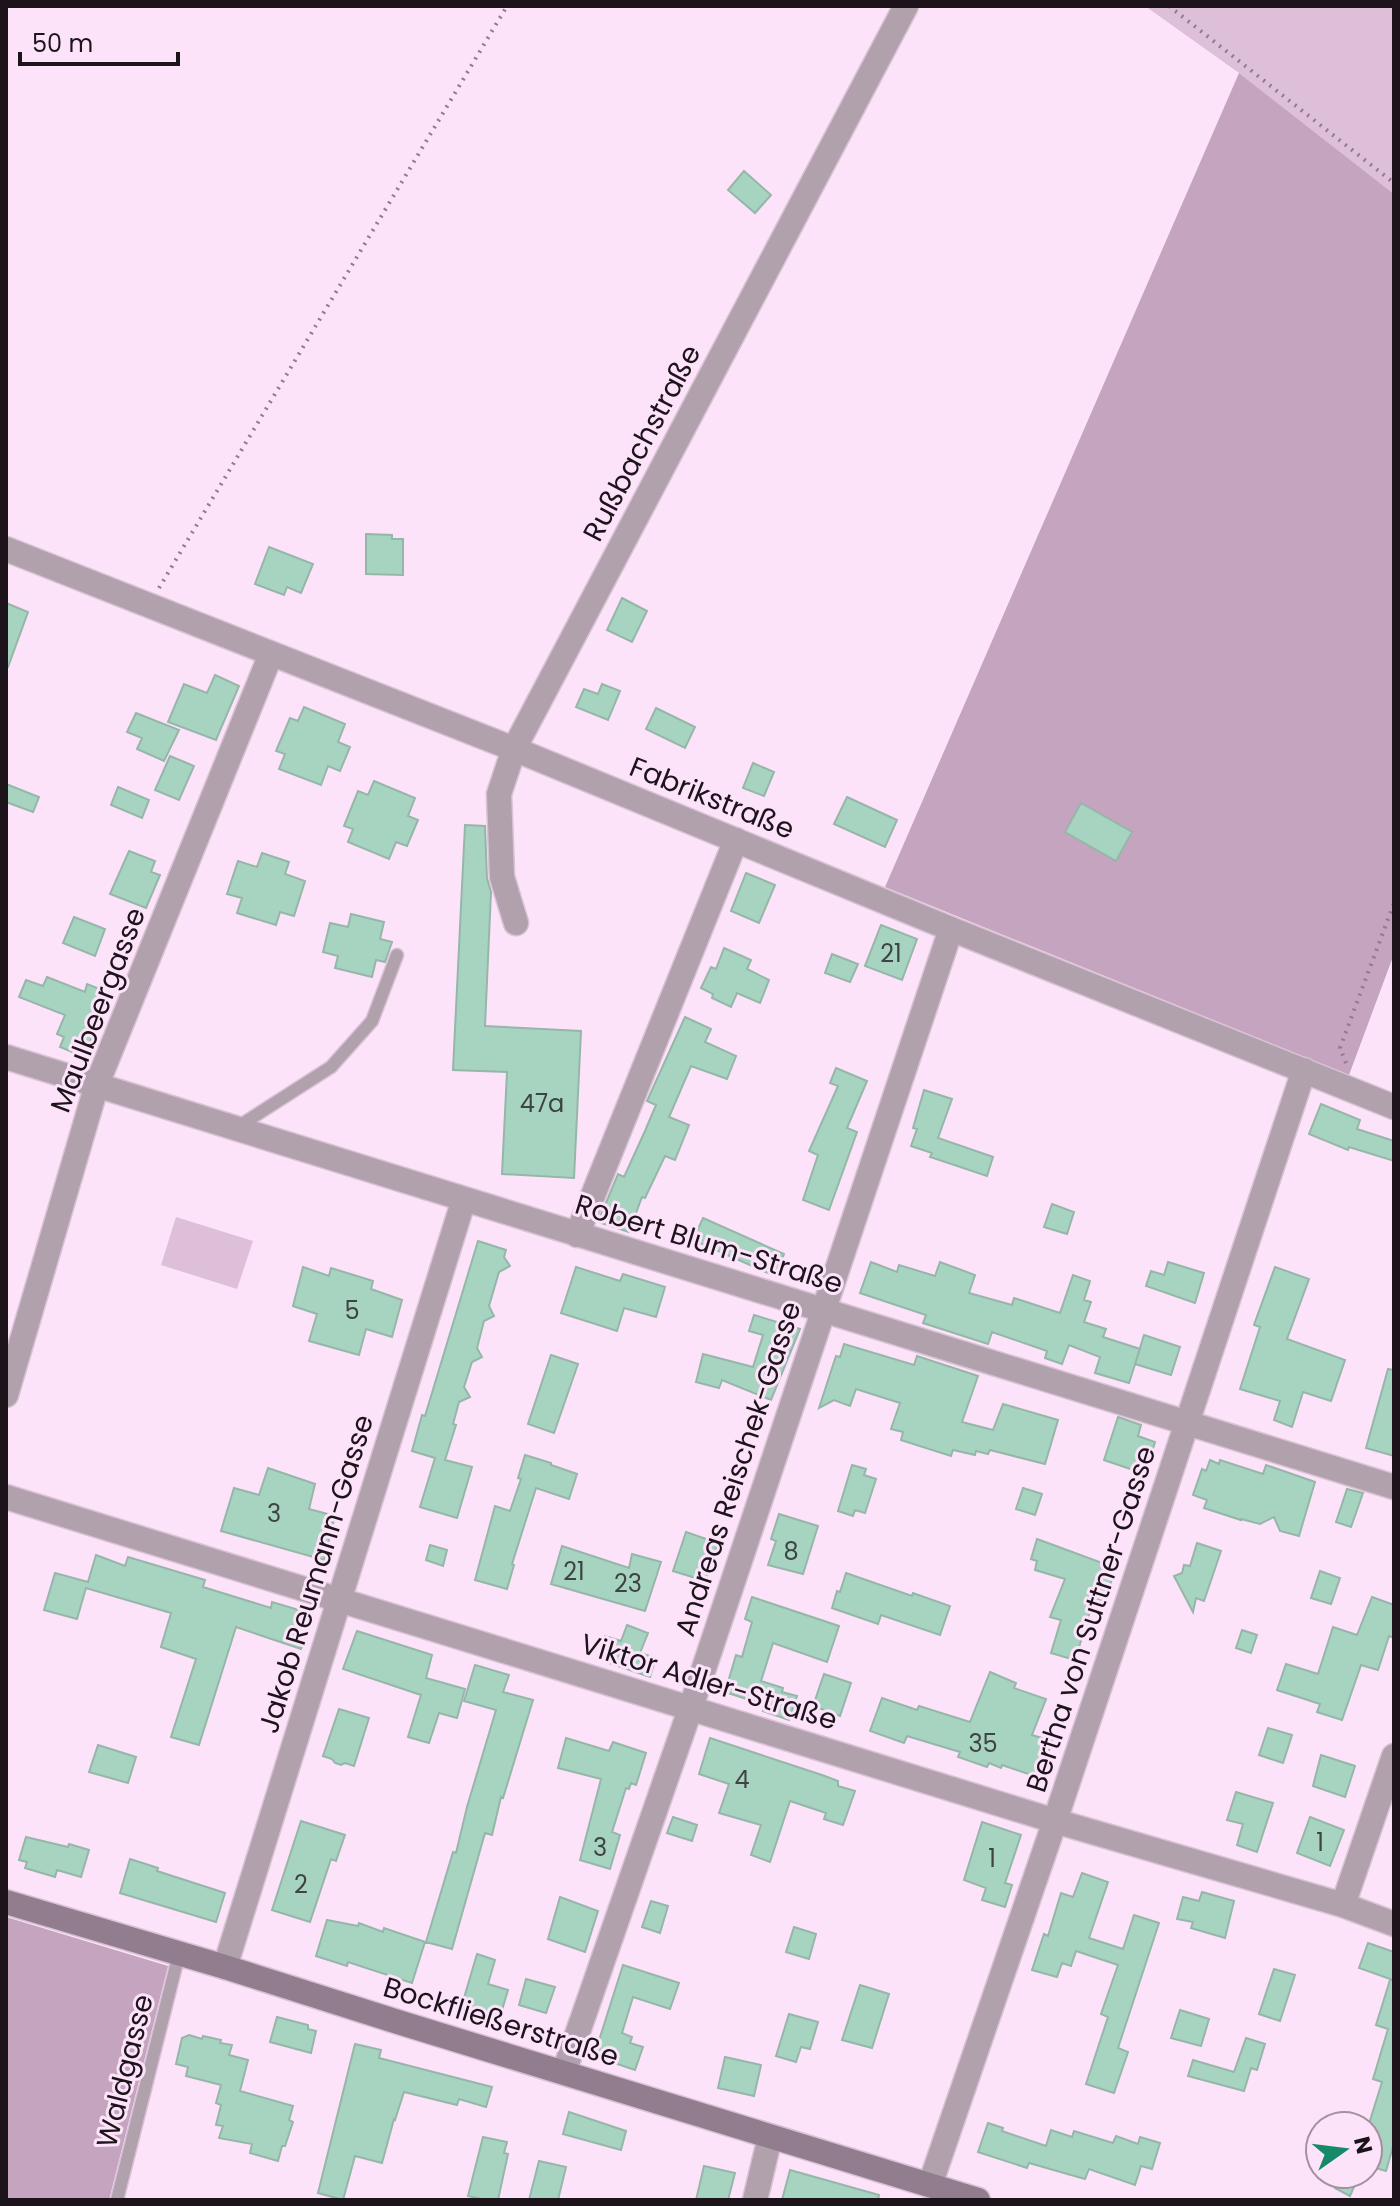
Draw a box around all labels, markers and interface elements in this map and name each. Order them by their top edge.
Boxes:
scale bar [20,16,178,66]
text: 50 m [32,27,93,60]
street label: Rußbachstraße [574,338,710,548]
street label: Fabrikstraße [624,747,800,849]
street label: Maulbeergasse [41,902,155,1118]
house number: 21 [880,937,902,970]
house number: 47a [520,1087,564,1120]
street label: Robert Blum-Straße [570,1185,848,1303]
house number: 5 [344,1294,360,1327]
street label: Andreas Reischek-Gasse [665,1297,811,1641]
street label: Jakob Reumann-Gasse [249,1410,383,1738]
street label: Bertha von Suttner-Gasse [1017,1441,1165,1797]
house number: 3 [267,1497,281,1530]
house number: 8 [783,1535,799,1568]
house number: 21 [563,1555,585,1588]
house number: 23 [614,1567,642,1600]
street label: Viktor Adler-Straße [576,1624,842,1740]
house number: 35 [968,1727,998,1760]
house number: 4 [734,1763,750,1796]
house number: 1 [1316,1826,1324,1859]
house number: 3 [593,1831,607,1864]
house number: 1 [988,1842,996,1875]
house number: 2 [294,1868,308,1901]
street label: Bockfließerstraße [378,1968,624,2076]
street label: Waldgasse [87,1990,163,2152]
north arrow [1304,2110,1384,2190]
text: N [1346,2134,1380,2157]

